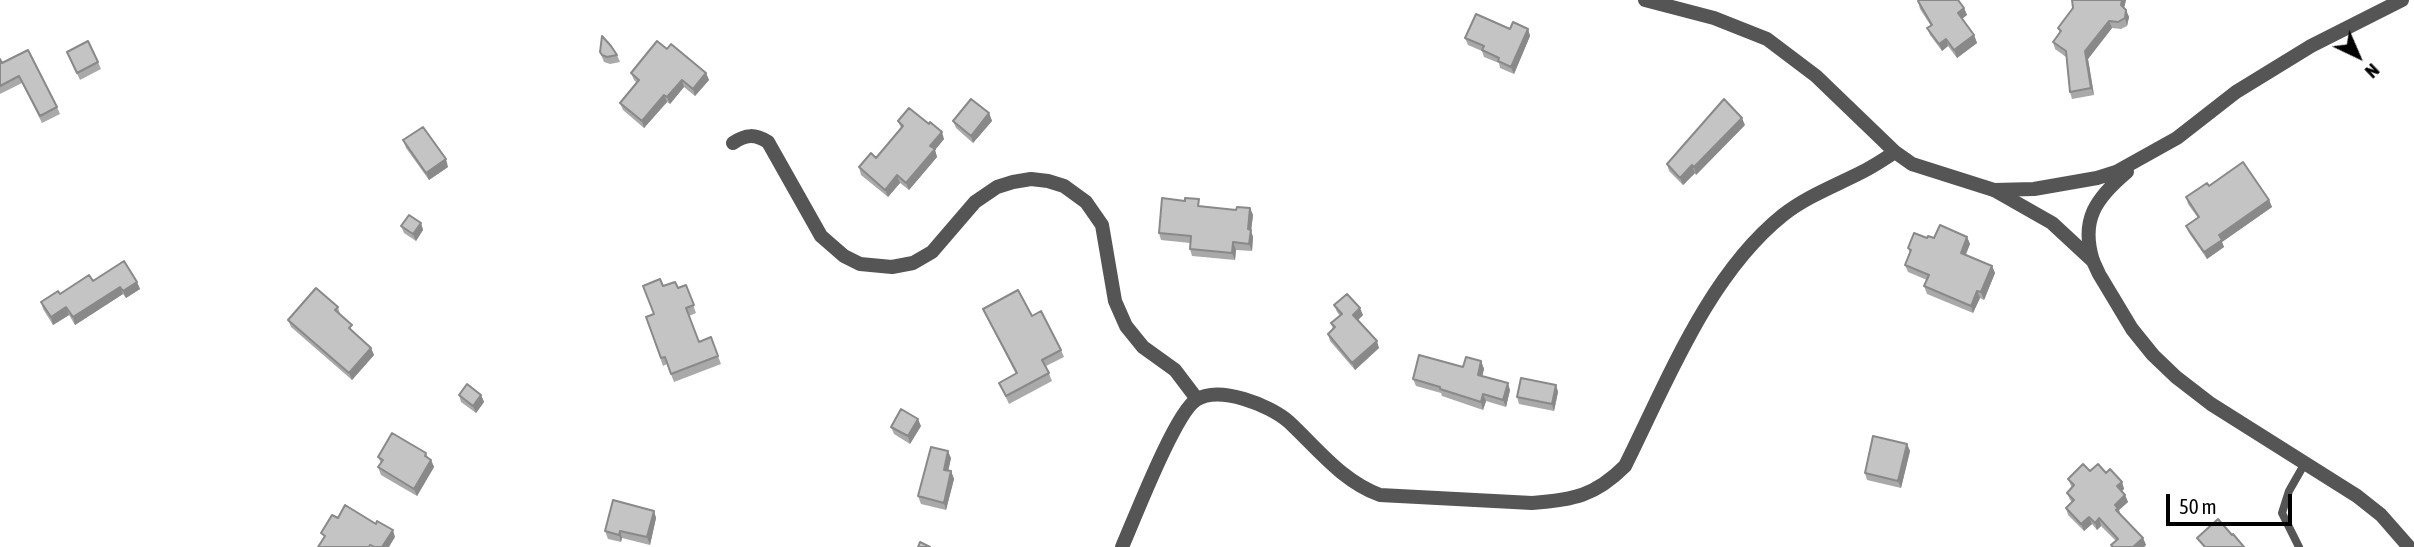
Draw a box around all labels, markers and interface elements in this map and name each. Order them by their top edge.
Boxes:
north arrow [2323,21,2393,91]
text: N [2361,59,2384,83]
scale bar [2169,480,2295,524]
text: 50 m [2179,494,2217,518]

